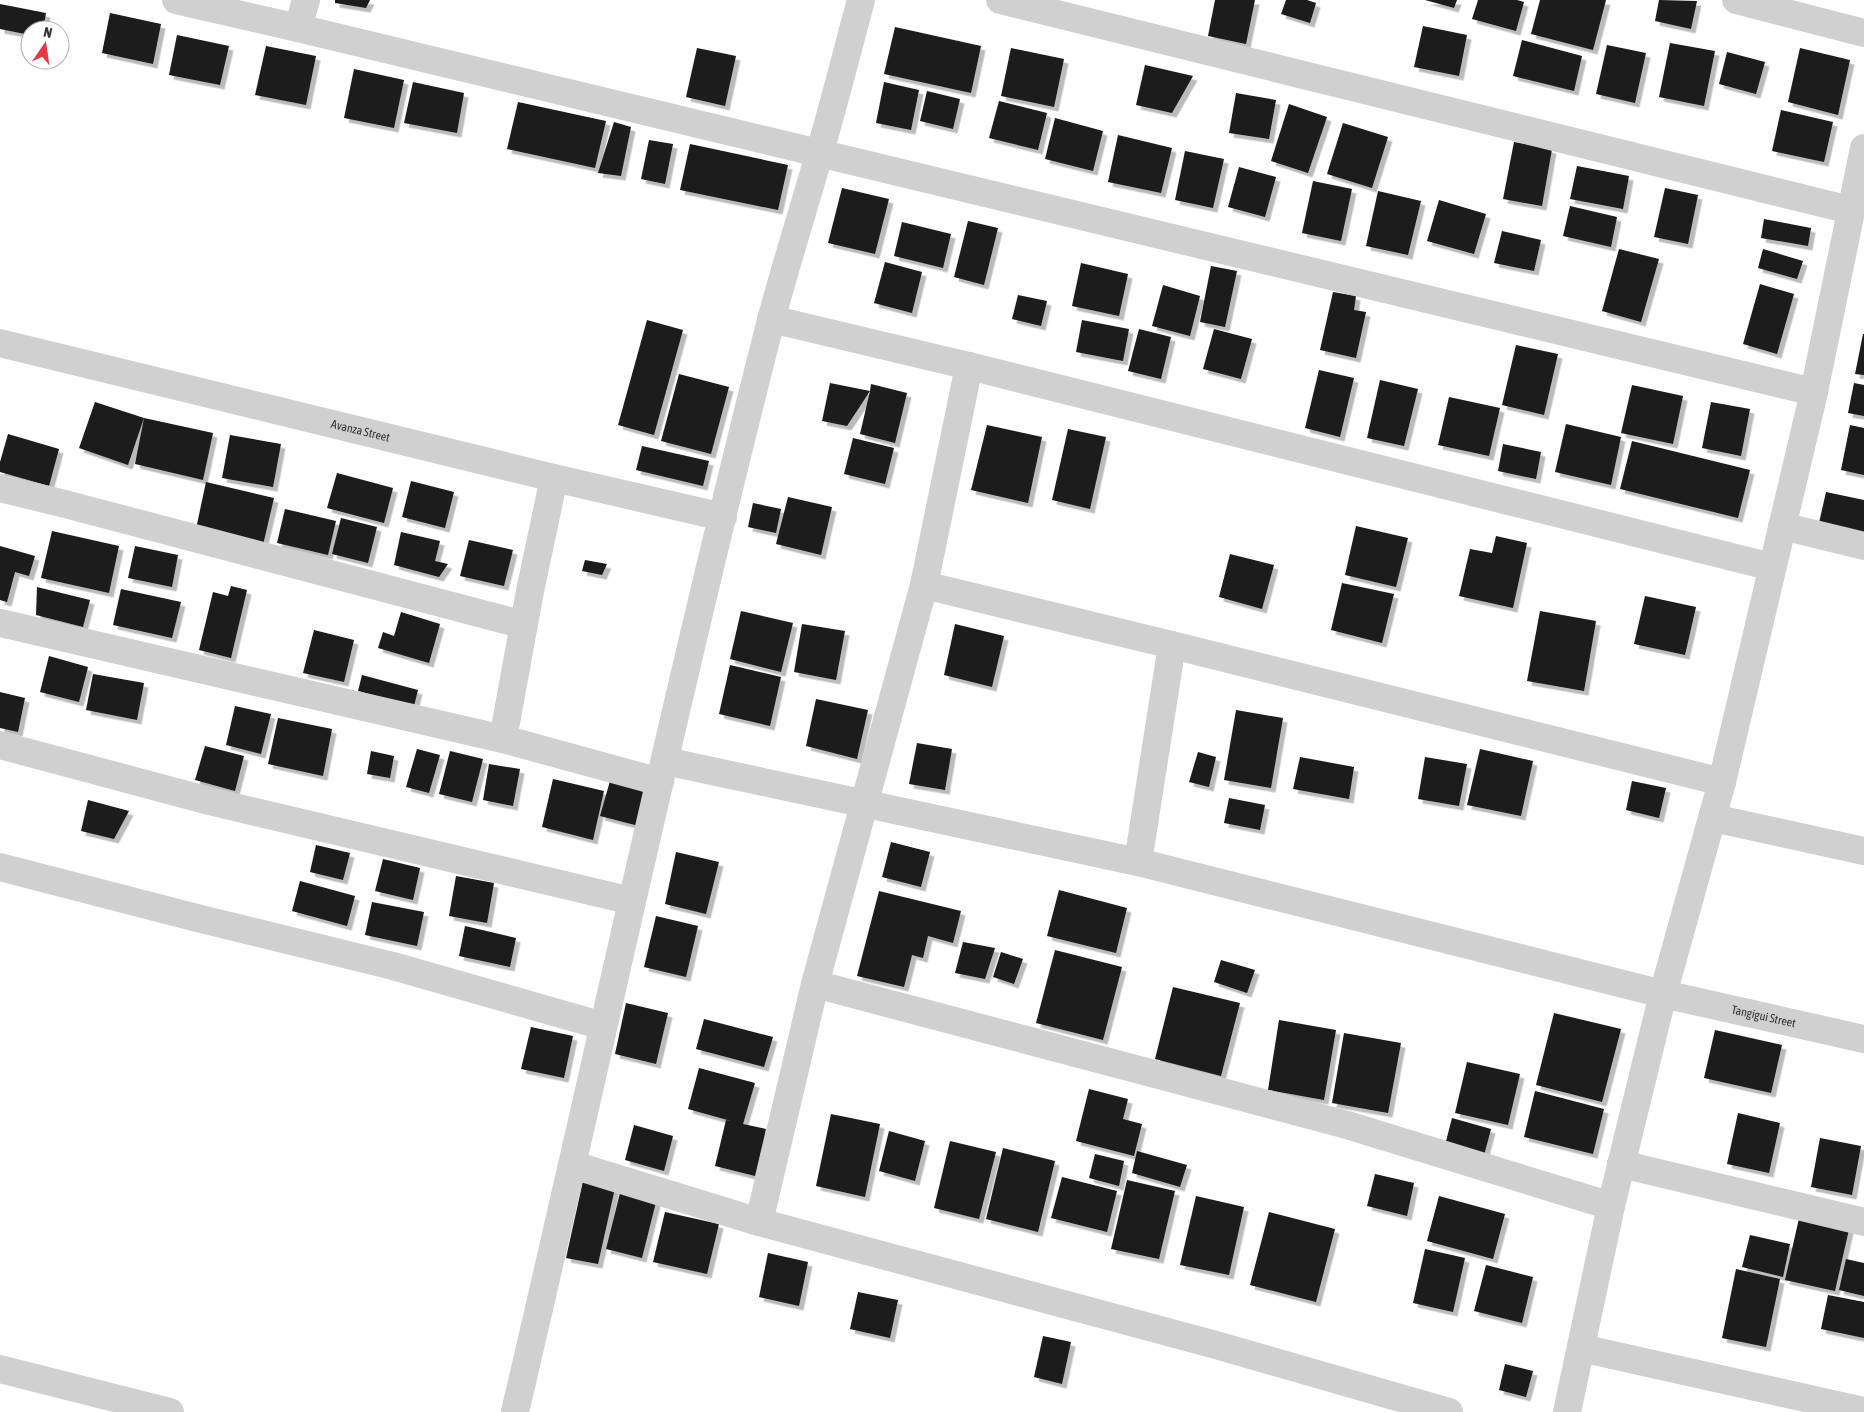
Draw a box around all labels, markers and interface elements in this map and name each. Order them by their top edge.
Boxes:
north arrow [20,20,70,70]
text: N [42,24,54,41]
street label: Avanza Street [330,417,392,445]
street label: Tangigui Street [1730,1003,1798,1031]

